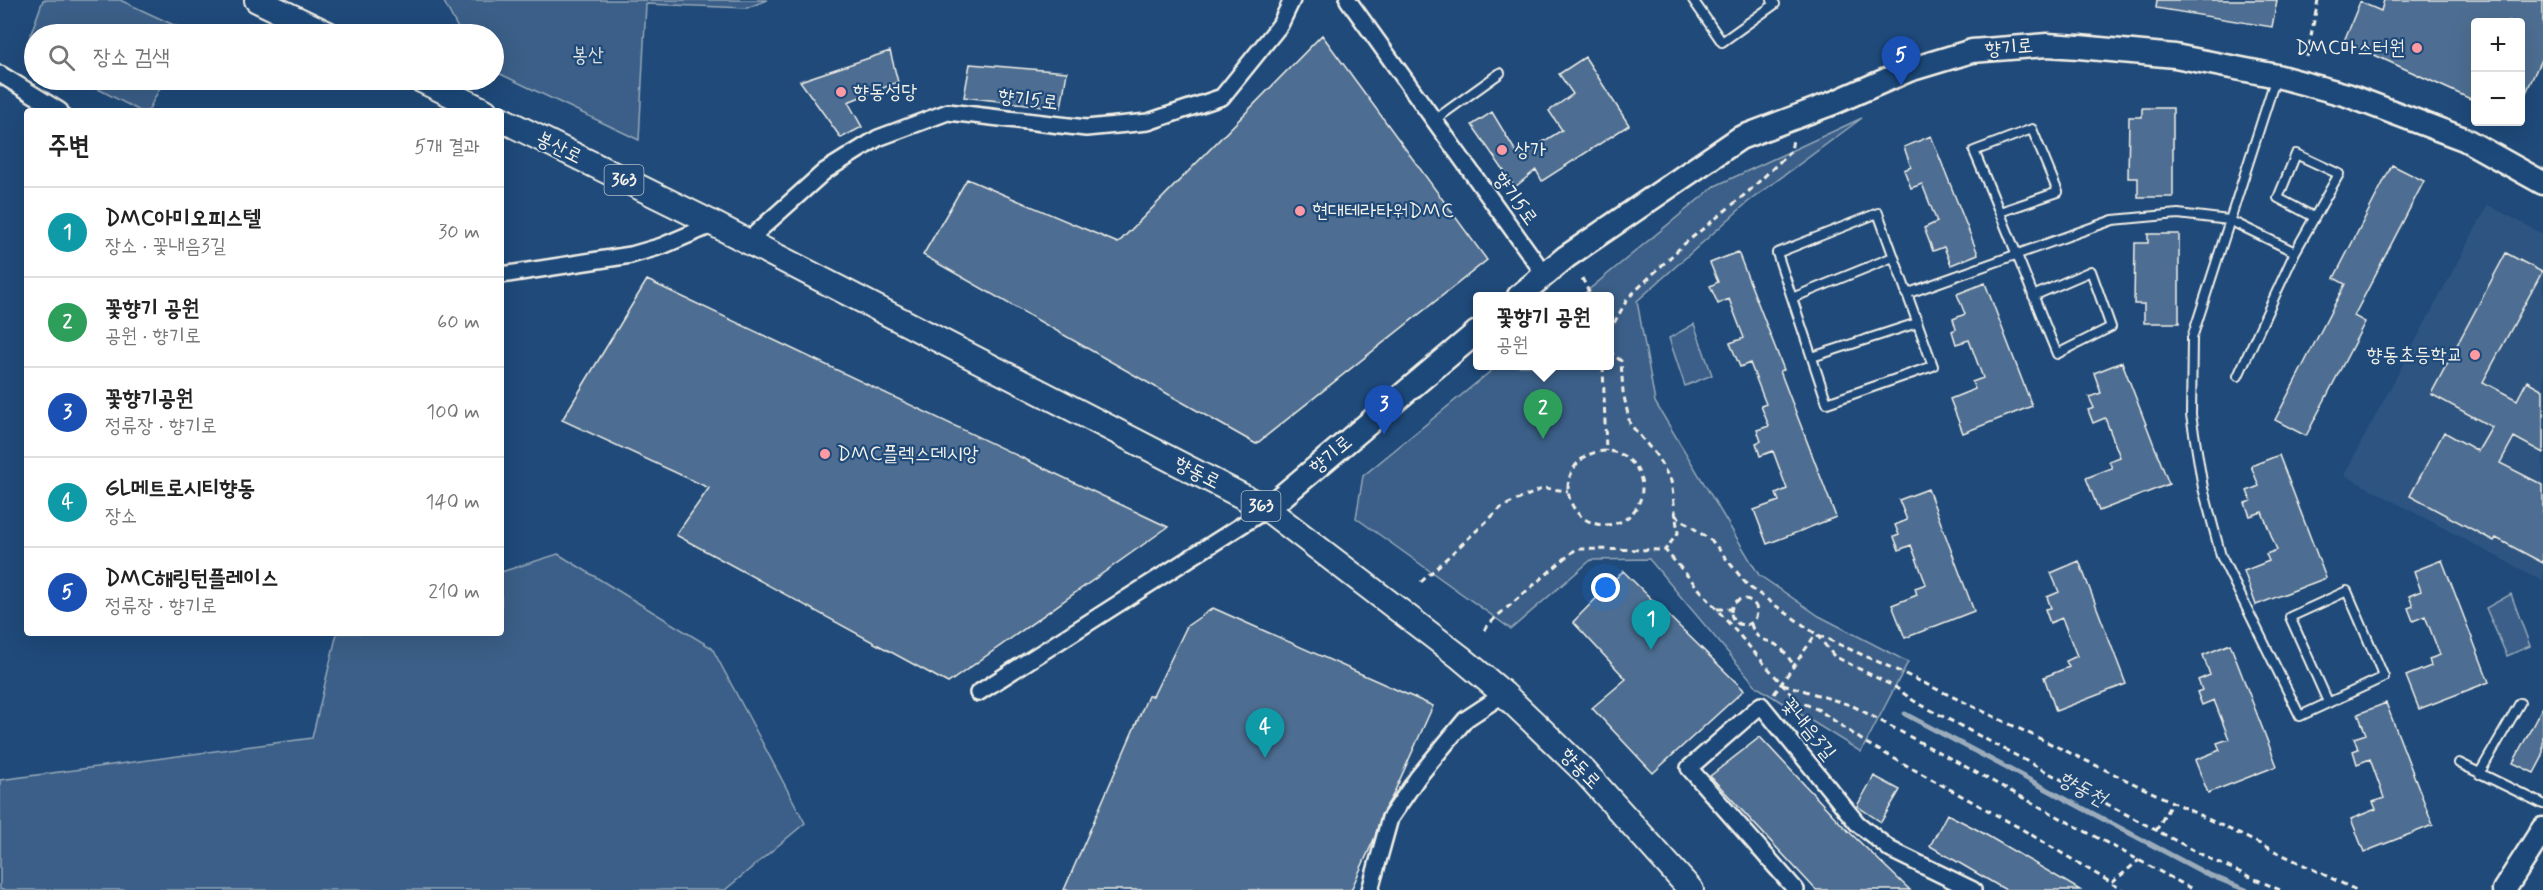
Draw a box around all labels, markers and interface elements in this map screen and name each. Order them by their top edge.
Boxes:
map controls [2471,18,2525,126]
button: + [2471,18,2525,72]
search box [24,24,504,90]
street label: 향기로 [1984,32,2034,64]
place label: DMC마스터원 [2295,35,2405,62]
pin: 5 [1882,36,1920,86]
icon: search [45,41,78,74]
marker: DMC마스터원 [2410,41,2424,55]
park label: 봉산 [572,42,604,69]
text: 장소 검색 [93,44,170,72]
button: − [2471,72,2525,126]
place label: 향동성당 [853,79,917,106]
street label: 향기5로 [996,83,1060,117]
marker: 향동성당 [834,85,848,99]
street label: 봉산로 [531,125,587,171]
text: 주변 [48,130,90,164]
text: 5개 결과 [414,134,480,161]
place label: 상가 [1514,137,1546,164]
marker: 상가 [1495,143,1509,157]
road number: 363 [604,165,644,195]
street label: 향기5로 [1486,167,1544,231]
place label: 현대테라타워DMC [1312,198,1454,225]
marker: 현대테라타워DMC [1293,204,1307,218]
text: DMC아미오피스텔 [105,205,261,233]
text: 1 [63,219,72,246]
text: 30 m [438,219,480,246]
text: 장소 · 꽃내음3길 [105,233,226,260]
popup [1473,292,1614,370]
text: 꽃향기 공원 [105,295,199,323]
text: 꽃향기 공원 [1496,304,1591,332]
text: 2 [63,309,72,336]
text: 60 m [437,309,480,336]
text: 공원 · 향기로 [105,323,201,350]
text: 공원 [1496,332,1528,359]
place label: 향동초등학교 [2366,342,2463,369]
marker: 향동초등학교 [2468,348,2482,362]
text: 꽃향기공원 [105,385,194,413]
pin: 3 [1364,386,1404,435]
pin: 2 [1524,390,1562,439]
text: 3 [63,399,72,426]
text: 100 m [426,399,480,426]
text: 정류장 · 향기로 [105,413,217,440]
street label: 향기로 [1304,429,1358,481]
place label: DMC플렉스데시앙 [837,441,979,468]
marker: DMC플렉스데시앙 [818,447,832,461]
street label: 향동로 [1169,450,1225,496]
text: GL메트로시티향동 [105,475,255,503]
text: 4 [62,489,73,516]
text: 140 m [426,489,480,516]
road number: 363 [1242,491,1280,521]
text: 장소 [105,503,137,530]
text: DMC해링턴플레이스 [105,565,279,593]
your location [1591,573,1620,602]
text: 5 [62,579,74,606]
text: 210 m [428,579,480,606]
text: 정류장 · 향기로 [105,593,217,620]
pin: 1 [1632,600,1670,650]
street label: 꽃내음3길 [1774,692,1842,766]
pin: 4 [1246,708,1284,758]
street label: 향동로 [1554,742,1606,796]
water label: 향동천 [2053,765,2113,814]

